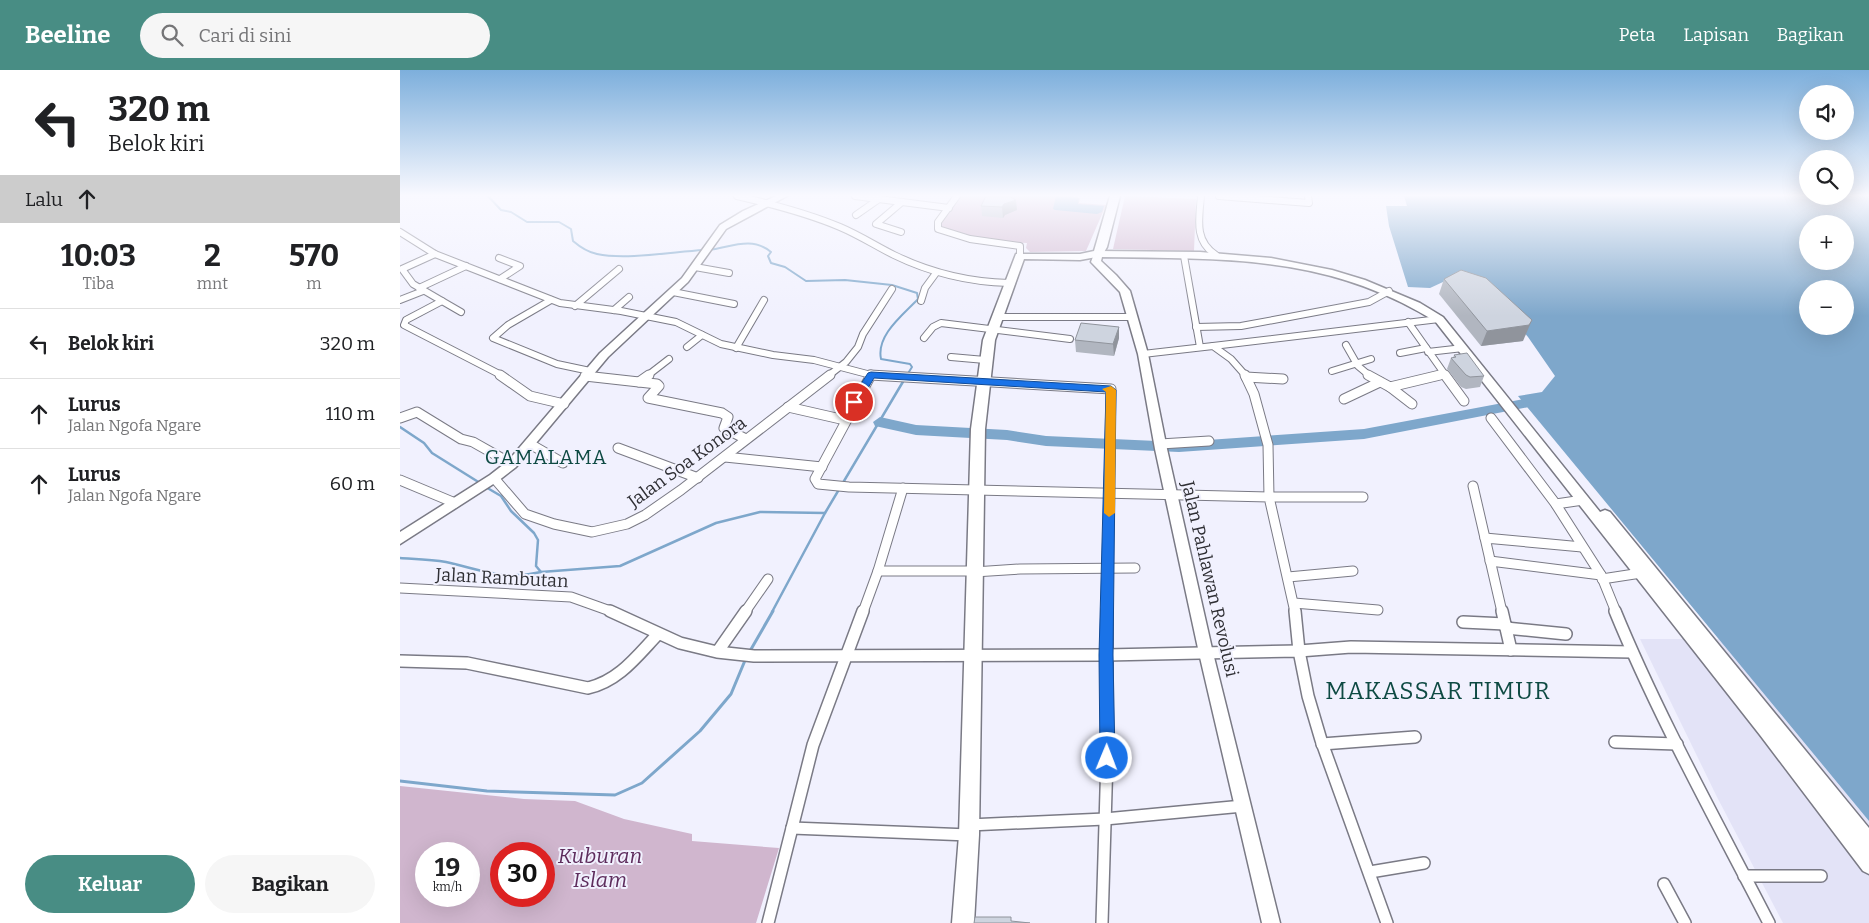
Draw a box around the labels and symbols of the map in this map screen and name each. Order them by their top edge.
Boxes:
pin [833,381,875,423]
street label: Jalan Soa Konora [623,412,751,513]
district label: GAMALAMA [485,445,607,469]
street label: Jalan Pahlawan Revolusi [1177,478,1243,679]
street label: Jalan Rambutan [434,563,570,592]
district label: MAKASSAR TIMUR [1325,677,1551,705]
position arrow [1080,731,1132,783]
speed limit sign: 30 [490,842,555,907]
park label: Kuburan Islam [558,843,642,893]

